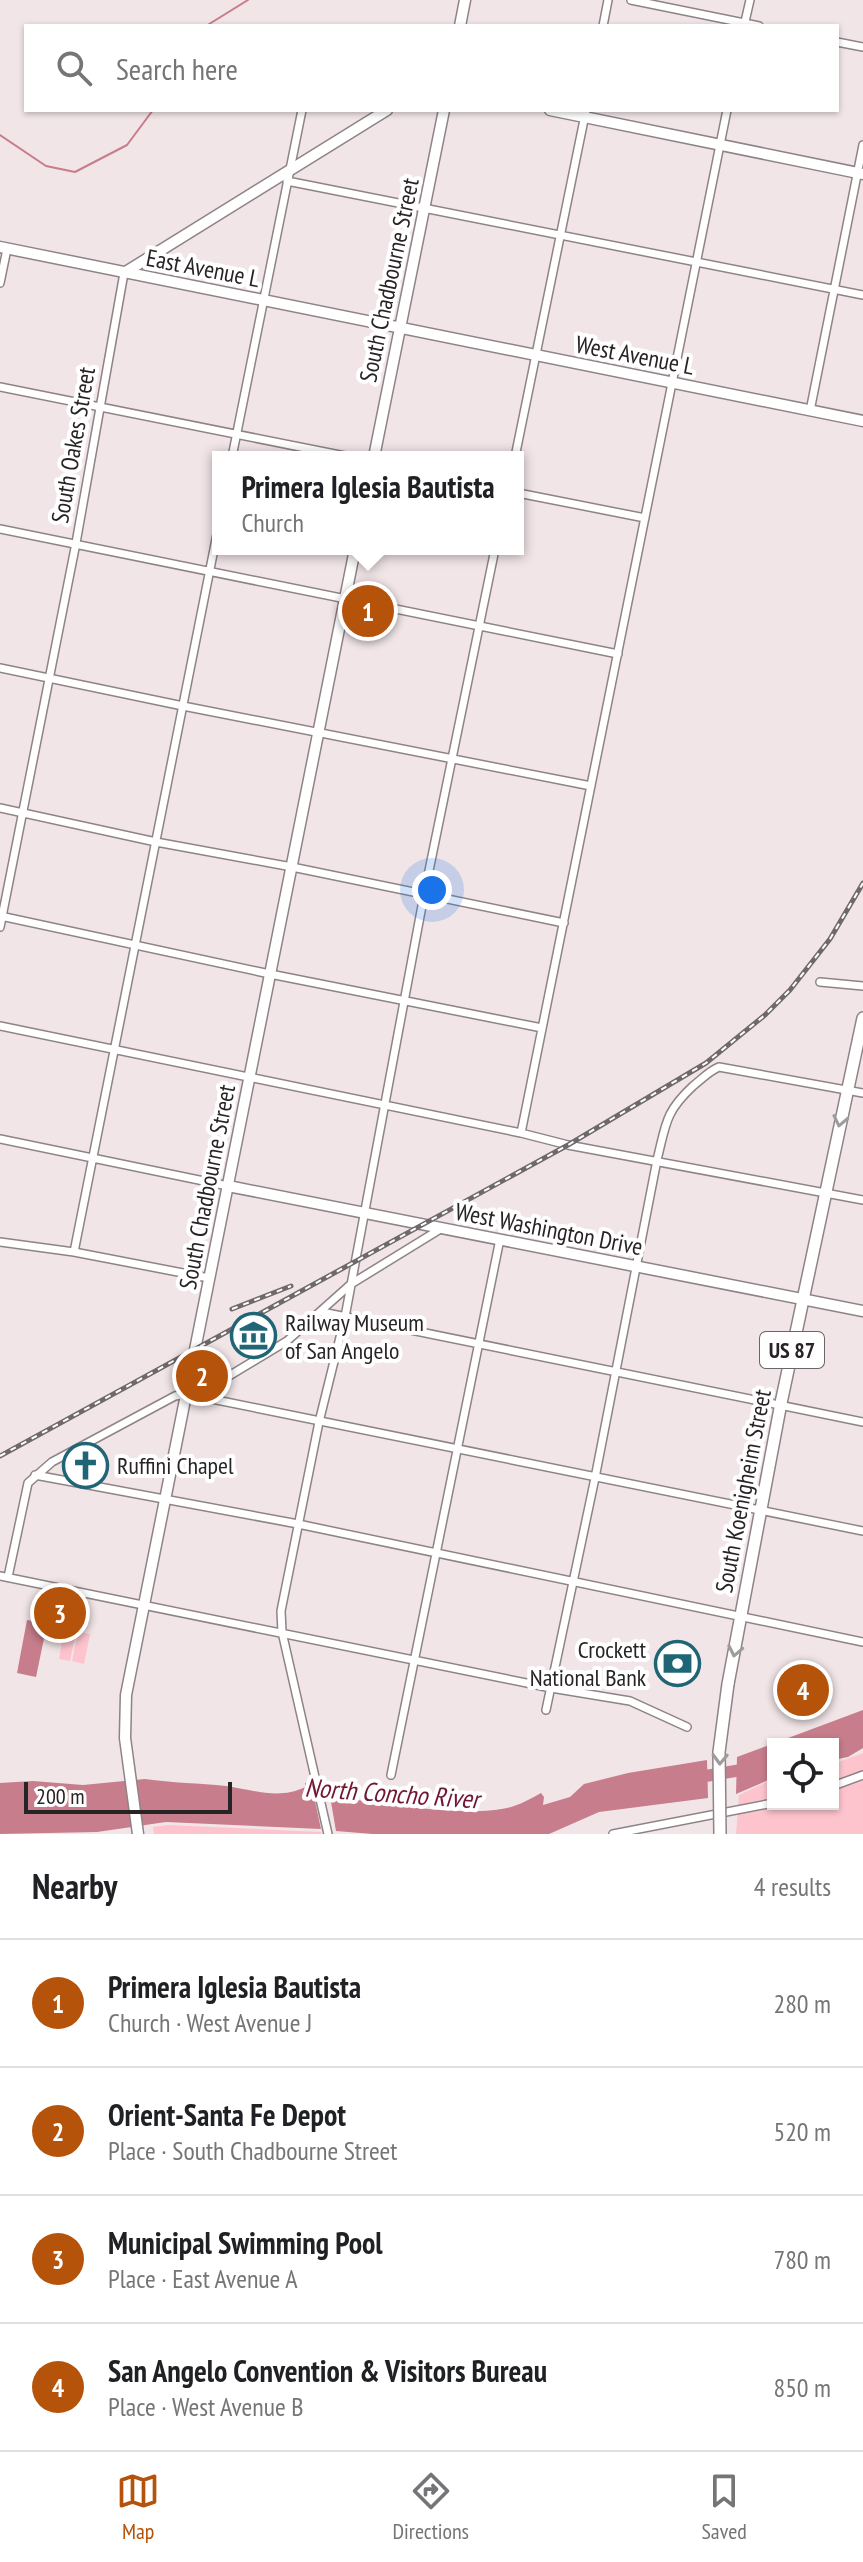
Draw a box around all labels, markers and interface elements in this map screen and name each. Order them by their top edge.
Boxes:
search box [24,24,839,112]
icon: search [52,46,96,90]
text: Search here [116,49,238,88]
street label: South Chadbourne Street [352,175,426,385]
street label: East Avenue L [144,242,262,294]
street label: West Avenue L [573,328,697,382]
street label: South Oakes Street [44,364,102,525]
popup [212,451,524,555]
text: Primera Iglesia Bautista [241,467,495,506]
text: Church [241,506,304,539]
pin: 1 [342,581,394,641]
your location [412,870,452,910]
street label: South Chadbourne Street [172,1082,242,1292]
one-way arrow [832,1114,849,1127]
street label: West Washington Drive [453,1196,645,1262]
place label: Railway Museum of San Angelo [285,1307,424,1366]
museum icon: Railway Museum of San Angelo [230,1312,278,1360]
road number: US 87 [760,1332,824,1368]
pin: 2 [176,1346,228,1406]
street label: South Koenigheim Street [708,1386,778,1595]
church icon: Ruffini Chapel [62,1441,110,1489]
place label: Ruffini Chapel [117,1450,234,1481]
pin: 3 [34,1583,86,1643]
place label: Crockett National Bank [530,1634,647,1693]
bank icon: Crockett National Bank [653,1639,701,1687]
one-way arrow [727,1644,744,1657]
pin: 4 [777,1660,829,1720]
map controls [767,1738,839,1810]
button: locate [767,1738,839,1810]
one-way arrow [711,1753,728,1766]
water label: North Concho River [304,1770,484,1816]
scale bar [24,1778,232,1814]
text: 200 m [36,1782,85,1810]
text: Nearby [32,1864,117,1908]
text: 4 results [754,1870,831,1903]
text: Primera Iglesia Bautista [108,1967,361,2006]
text: 1 [52,1987,64,2020]
text: 280 m [773,1987,831,2020]
text: Church · West Avenue J [108,2006,312,2039]
text: Orient-Santa Fe Depot [108,2095,346,2134]
text: 2 [52,2115,64,2148]
text: 520 m [773,2115,831,2148]
text: Place · South Chadbourne Street [108,2134,397,2167]
text: Municipal Swimming Pool [108,2223,383,2262]
text: 3 [52,2243,64,2276]
text: 780 m [773,2243,831,2276]
text: Place · East Avenue A [108,2262,297,2295]
text: San Angelo Convention & Visitors Bureau [108,2351,547,2390]
text: 4 [52,2371,64,2404]
text: 850 m [773,2371,831,2404]
text: Place · West Avenue B [108,2390,303,2423]
tab: Map [116,2469,160,2545]
tab: Directions [393,2469,469,2545]
tab: Saved [701,2469,747,2545]

